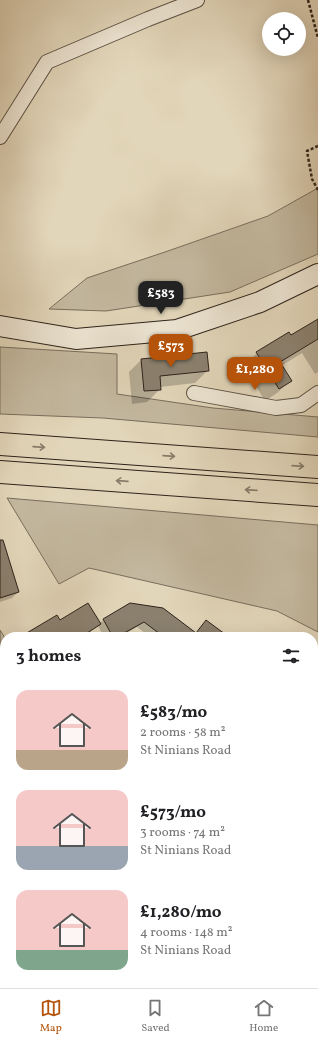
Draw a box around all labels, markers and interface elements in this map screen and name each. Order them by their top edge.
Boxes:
map controls [262,12,306,56]
button: locate [262,12,306,56]
pin: £583 [137,281,185,315]
text: £583 [147,285,175,303]
pin: £573 [147,334,195,368]
text: £573 [158,338,184,356]
pin: £1,280 [222,357,288,391]
text: £1,280 [236,361,274,379]
one-way arrow [32,443,45,450]
one-way arrow [162,453,175,460]
one-way arrow [291,463,304,470]
one-way arrow [115,477,128,484]
one-way arrow [245,486,258,493]
text: 3 homes [16,645,81,668]
icon: filters [280,645,302,667]
text: £583/mo [140,701,207,724]
icon: home [48,706,96,754]
text: 2 rooms · 58 m² [140,724,225,742]
text: St Ninians Road [140,742,231,760]
text: £573/mo [140,801,206,824]
icon: home [48,806,96,854]
text: 3 rooms · 74 m² [140,824,225,842]
text: St Ninians Road [140,842,231,860]
text: £1,280/mo [140,901,222,924]
icon: home [48,906,96,954]
text: 4 rooms · 148 m² [140,924,233,942]
text: St Ninians Road [140,942,231,960]
tab: Map [40,997,62,1036]
tab: Saved [141,997,170,1036]
tab: Home [249,997,278,1036]

